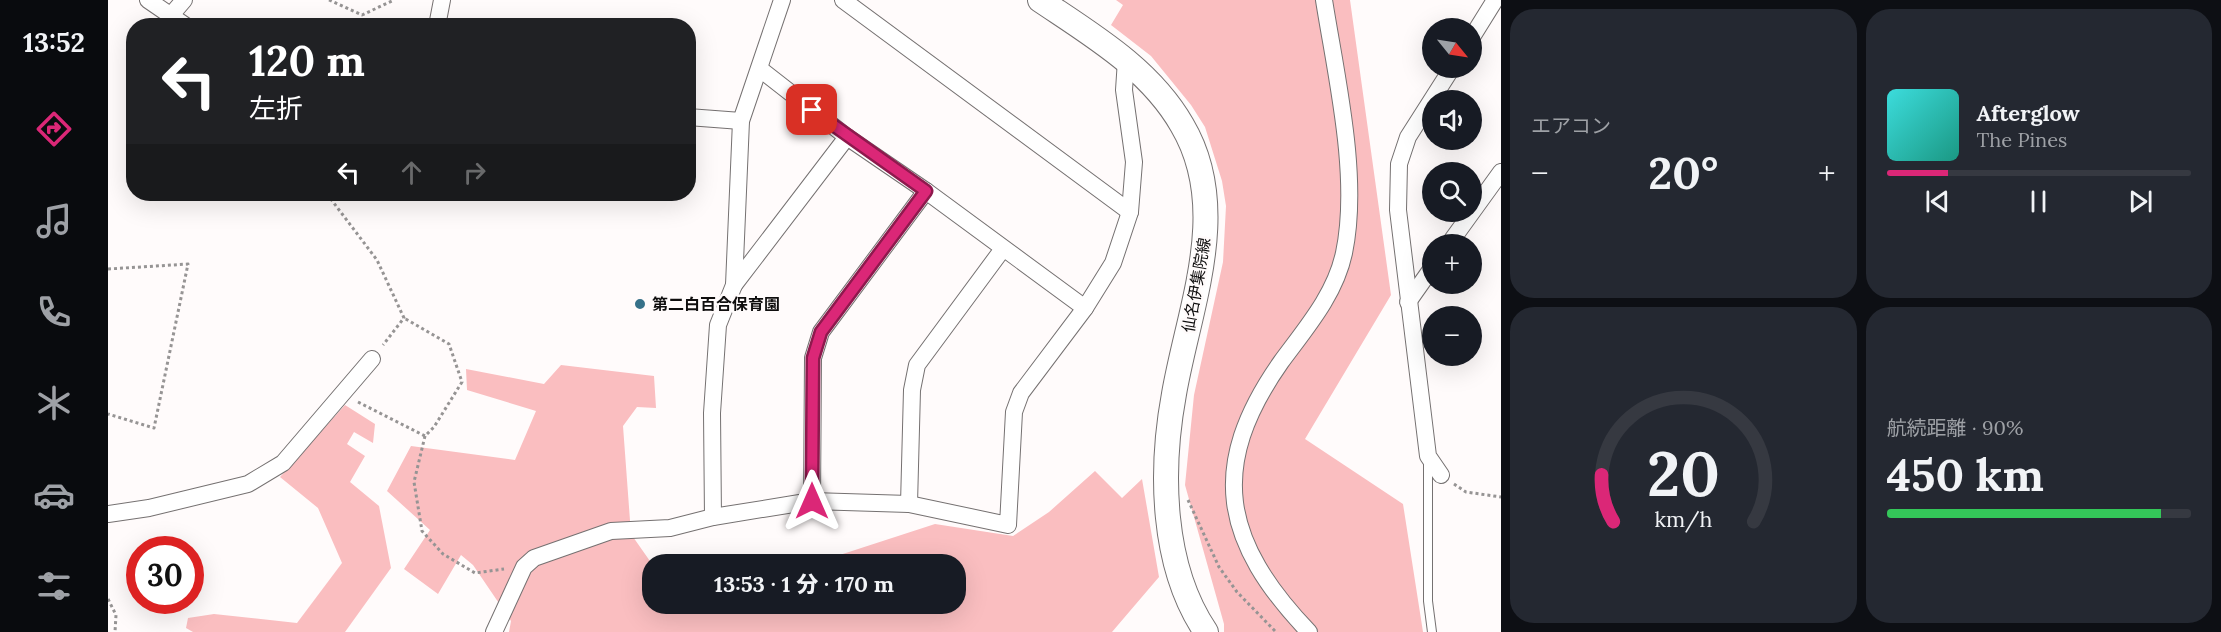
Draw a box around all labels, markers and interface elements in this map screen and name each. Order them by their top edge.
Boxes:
north arrow [1422,18,1482,78]
map controls [1422,18,1482,366]
text: 13:52 [23,25,85,59]
text: 120 m [249,34,365,88]
icon: left [150,42,228,120]
pin [786,84,837,135]
button: sound [1422,90,1482,150]
text: 左折 [249,91,303,125]
icon: arrive [795,93,828,126]
text: Afterglow [1977,99,2080,127]
icon: directions [33,108,75,150]
text: エアコン [1531,113,1611,138]
text: The Pines [1977,127,2067,152]
text: 20° [1648,144,1718,201]
text: − [1531,152,1549,194]
text: + [1818,152,1835,194]
icon: left [332,156,365,189]
icon: ahead [395,156,428,189]
icon: right [458,156,491,189]
button: search [1422,162,1482,222]
icon: previous [1921,185,1954,218]
icon: pause [2022,185,2055,218]
icon: next [2124,185,2157,218]
icon: music [33,200,75,242]
button: + [1422,234,1482,294]
street label: 仙名伊集院線 [1178,236,1214,334]
icon: phone [33,291,75,333]
place label: 第二白百合保育園 [652,294,780,314]
marker: 第二白百合保育園 [633,297,647,311]
button: − [1422,306,1482,366]
icon: climate [33,382,75,424]
text: 航続距離 · 90% [1887,415,2023,440]
text: 20 [1647,433,1720,513]
text: 450 km [1887,446,2044,503]
position arrow [780,469,844,533]
icon: car [33,474,75,516]
text: km/h [1654,505,1712,533]
speed limit sign: 30 [126,536,204,614]
icon: filters [33,565,75,607]
text: 13:53 · 1 分 · 170 m [714,570,894,598]

